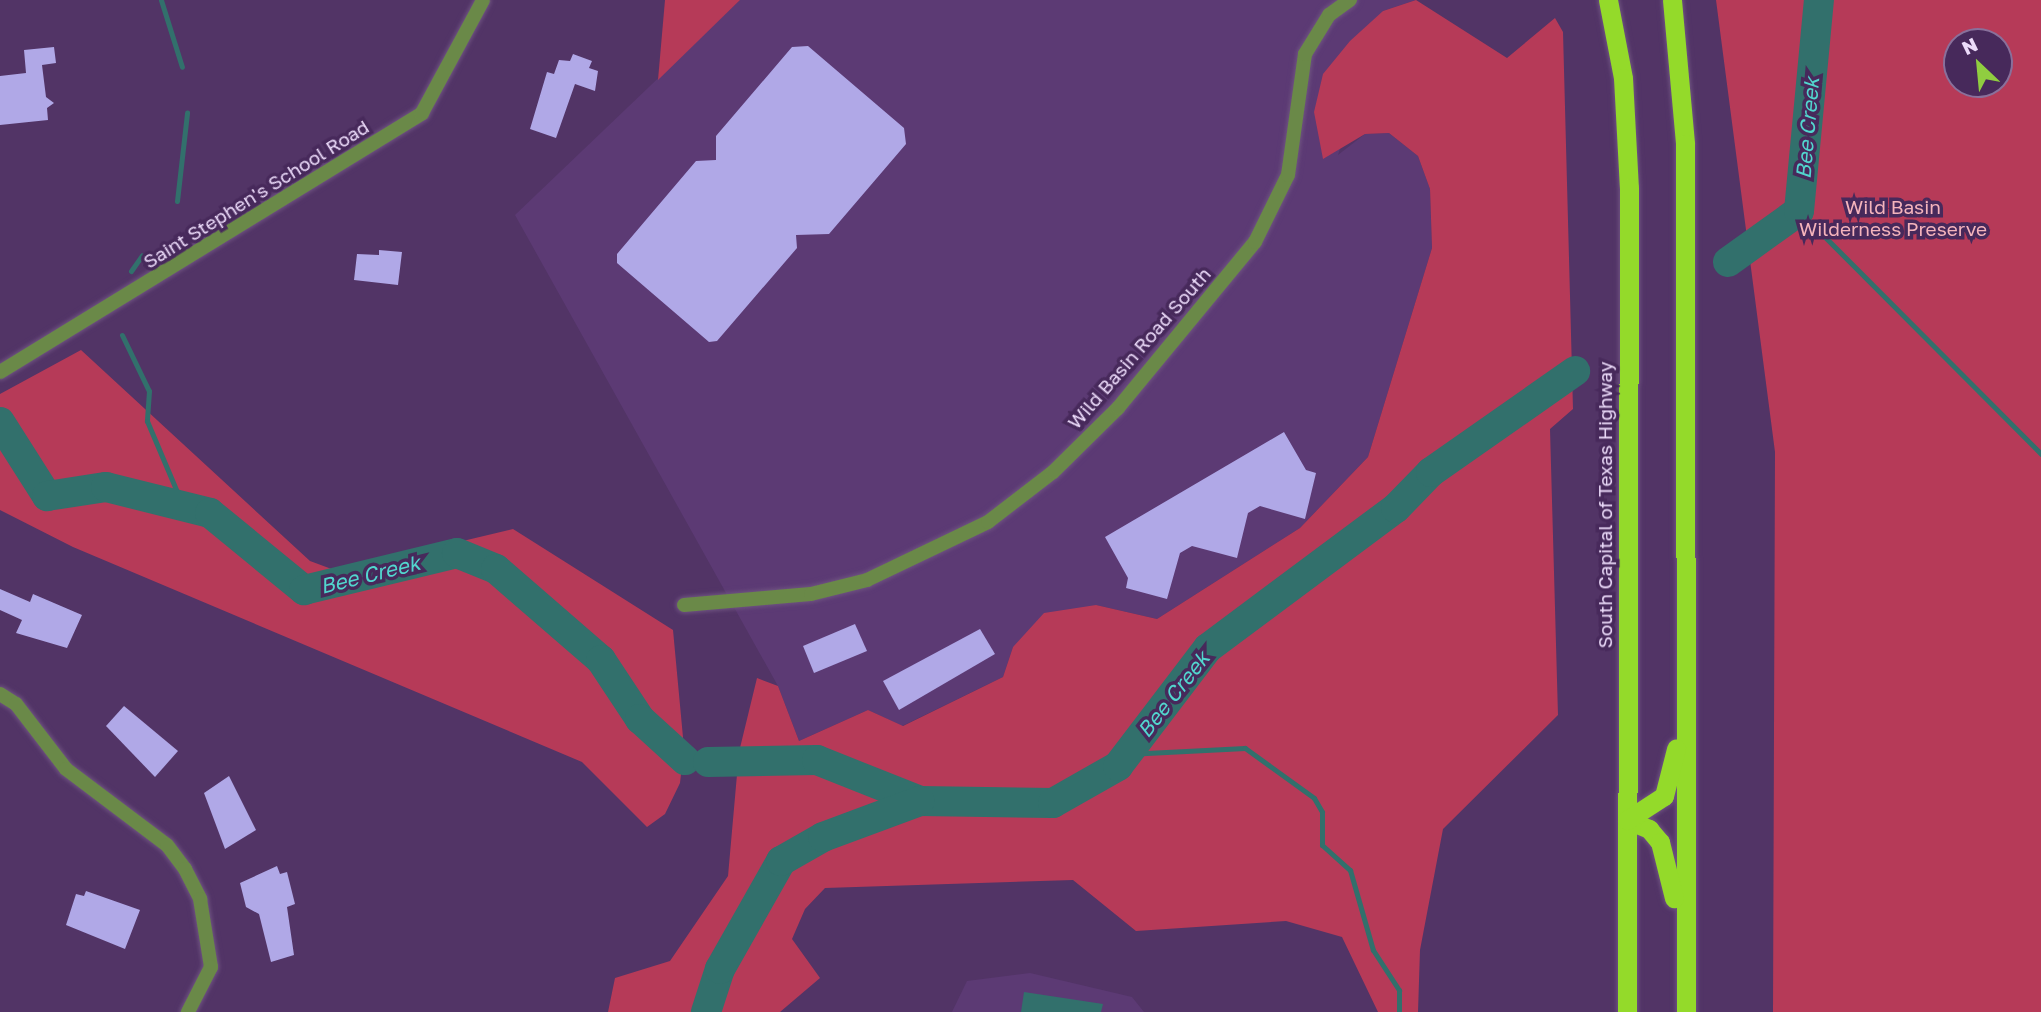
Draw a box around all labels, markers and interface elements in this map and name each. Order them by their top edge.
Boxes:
north arrow [1943,28,2013,98]
text: N [1958,32,1981,59]
water label: Bee Creek [1790,76,1824,180]
street label: Saint Stephen's School Road [139,115,373,273]
park label: Wild Basin Wilderness Preserve [1799,196,1987,240]
street label: Wild Basin Road South [1063,263,1215,433]
street label: South Capital of Texas Highway [1594,362,1616,648]
water label: Bee Creek [317,549,423,599]
water label: Bee Creek [1132,646,1214,742]

